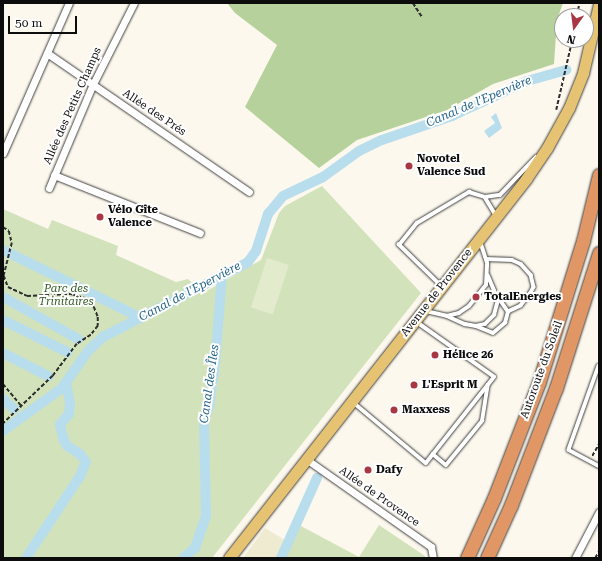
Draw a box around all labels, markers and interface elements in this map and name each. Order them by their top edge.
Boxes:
scale bar [10,8,79,34]
north arrow [554,8,594,48]
text: 50 m [15,16,42,30]
text: N [566,32,577,46]
street label: Allée des Petits Champs [41,45,105,167]
water label: Canal de l'Epervière [424,73,534,131]
street label: Allée des Prés [120,87,188,139]
place label: Novotel Valence Sud [417,153,485,179]
marker: Novotel Valence Sud [404,161,414,171]
place label: Vélo Gîte Valence [108,204,158,230]
marker: Vélo Gîte Valence [95,212,105,222]
street label: Avenue de Provence [399,247,475,339]
water label: Canal de l'Epervière [137,259,243,325]
park label: Parc des Trinitaires [38,283,94,309]
place label: TotalEnergies [484,290,561,304]
marker: TotalEnergies [471,292,481,302]
street label: Autoroute du Soleil [518,319,566,421]
water label: Canal des Îles [197,344,223,424]
place label: Hélice 26 [443,348,494,362]
marker: Hélice 26 [430,350,440,360]
place label: L'Esprit M [422,378,478,392]
marker: L'Esprit M [409,380,419,390]
place label: Maxxess [402,403,450,417]
marker: Maxxess [389,405,399,415]
place label: Dafy [376,463,403,477]
street label: Allée de Provence [336,464,422,530]
marker: Dafy [363,465,373,475]

